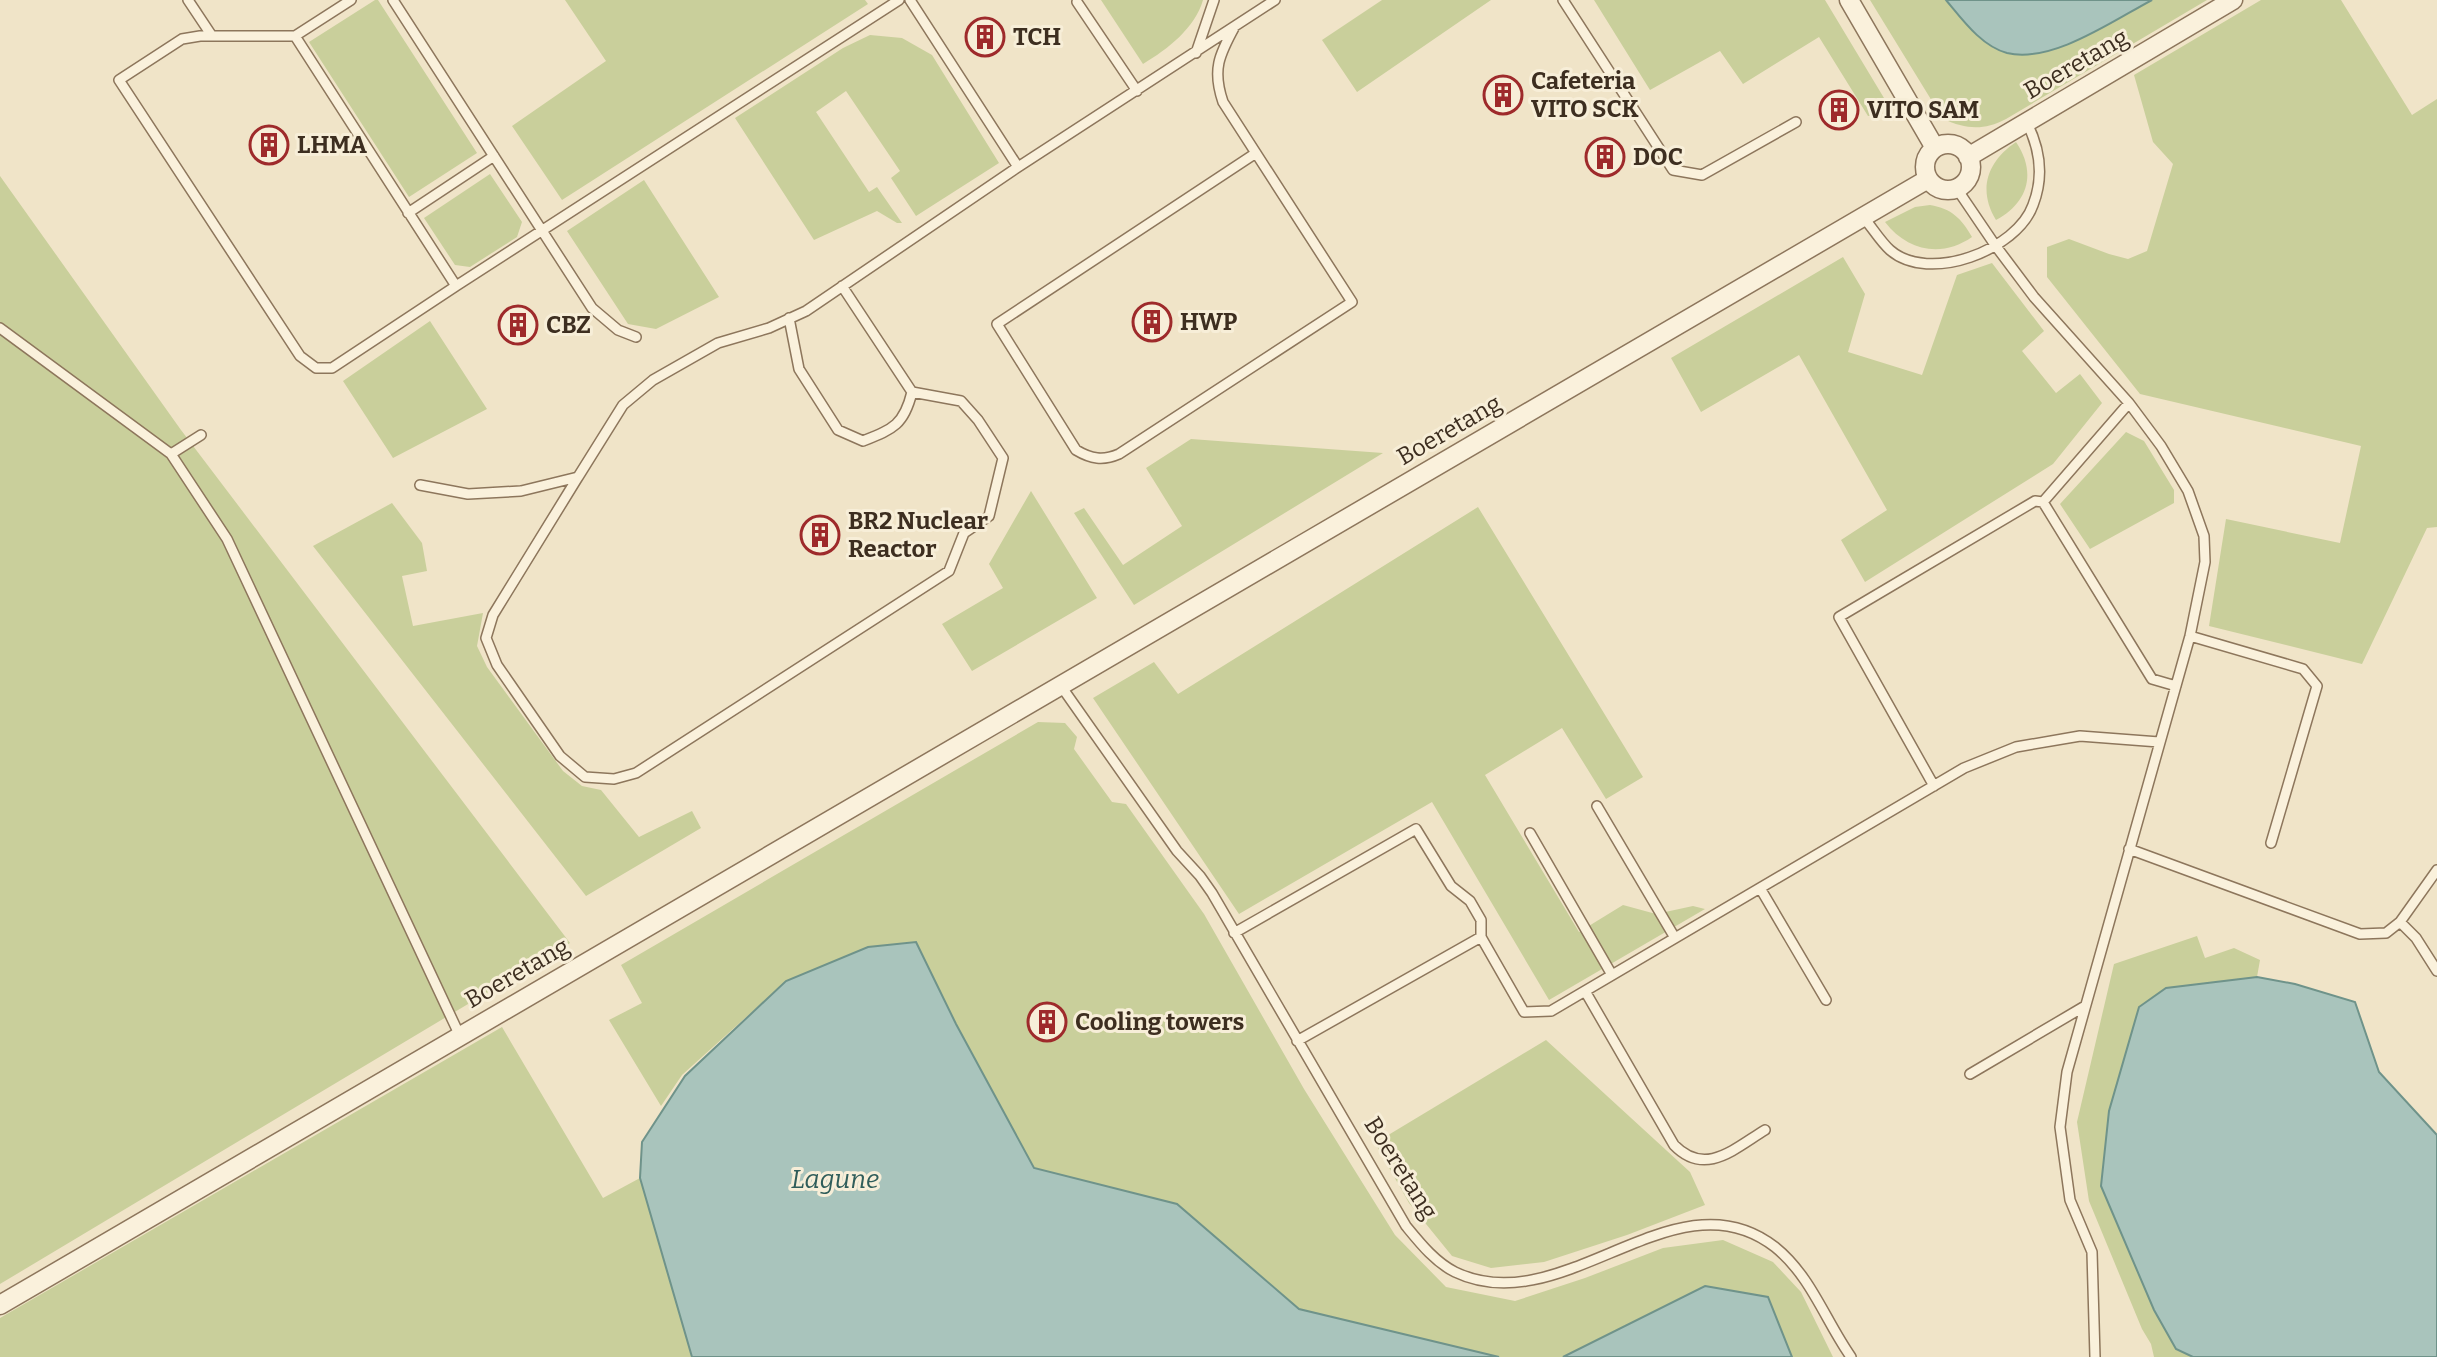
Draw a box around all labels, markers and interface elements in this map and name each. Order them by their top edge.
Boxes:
building icon: TCH [964,16,1006,58]
place label: TCH [1013,23,1061,51]
street label: Boeretang [2019,23,2133,105]
place label: Cafeteria VITO SCK [1531,67,1639,123]
building icon: Cafeteria VITO SCK [1482,74,1524,116]
building icon: VITO SAM [1818,89,1860,131]
place label: VITO SAM [1867,96,1979,124]
building icon: LHMA [248,124,290,166]
place label: LHMA [297,131,368,159]
building icon: DOC [1584,136,1626,178]
place label: DOC [1633,143,1683,171]
building icon: HWP [1131,301,1173,343]
building icon: CBZ [497,304,539,346]
place label: HWP [1180,308,1238,336]
place label: CBZ [546,311,591,339]
street label: Boeretang [1392,389,1506,471]
place label: BR2 Nuclear Reactor [848,507,988,563]
building icon: BR2 Nuclear Reactor [799,514,841,556]
street label: Boeretang [460,932,574,1014]
building icon: Cooling towers [1026,1001,1068,1043]
place label: Cooling towers [1075,1008,1244,1036]
street label: Boeretang [1359,1112,1443,1224]
water label: Lagune [791,1164,879,1195]

